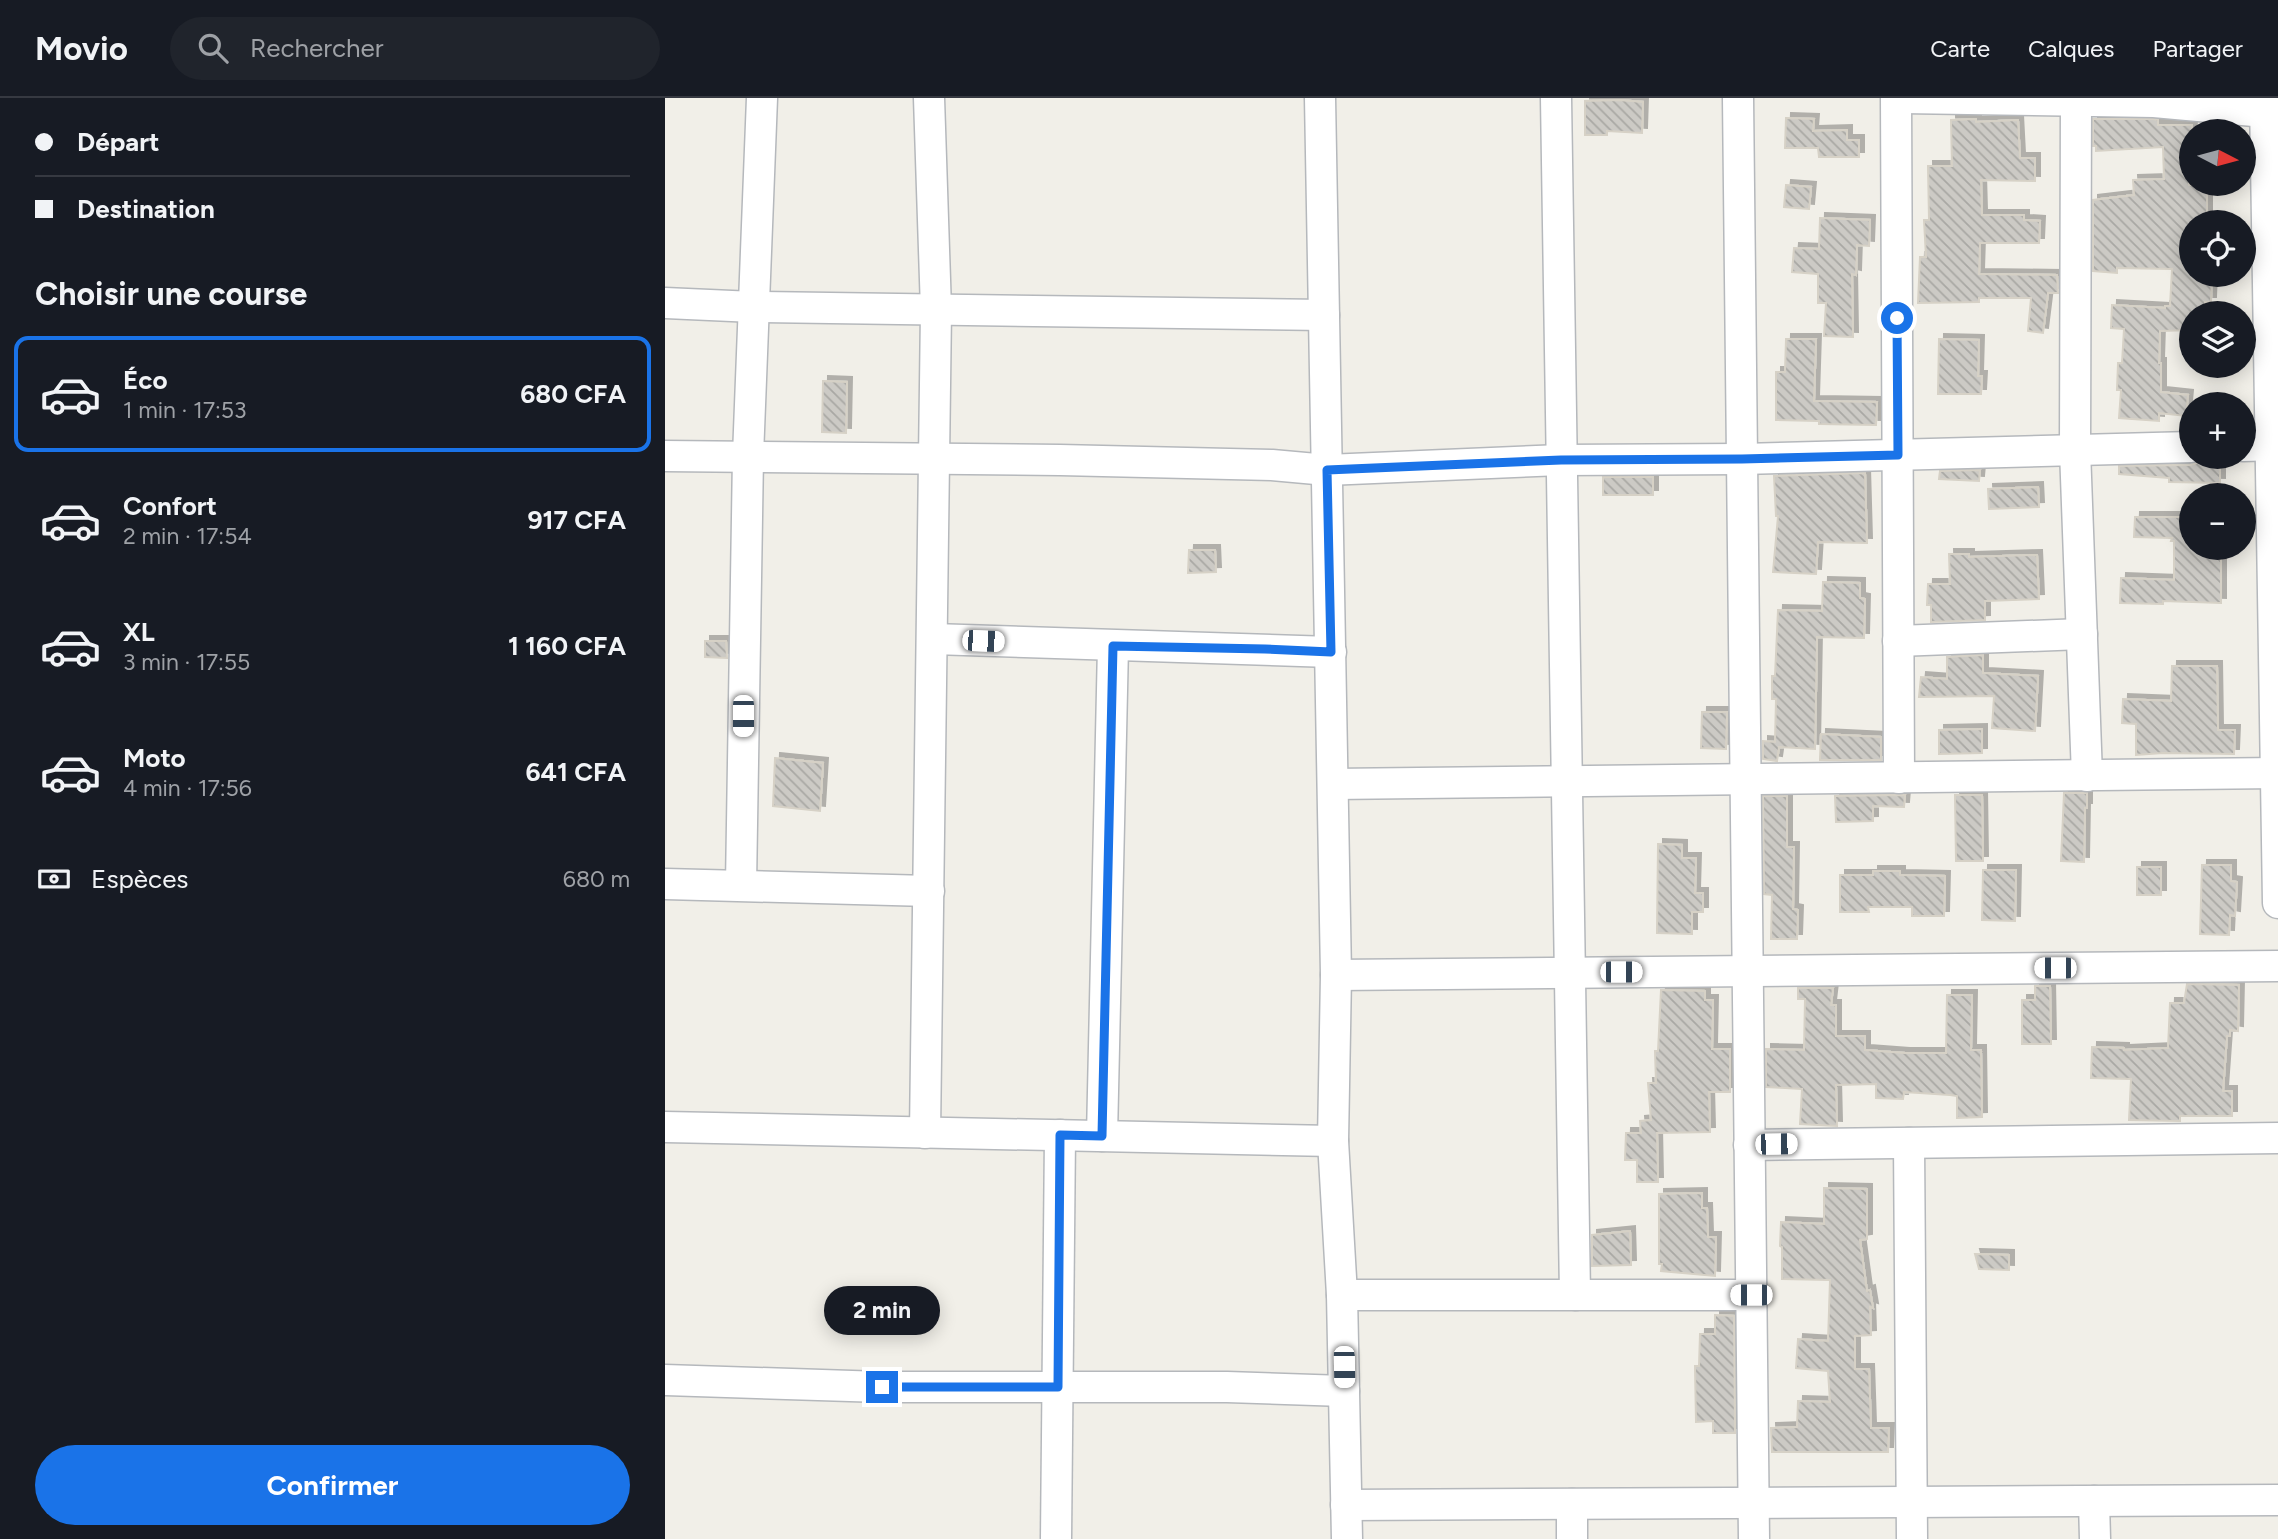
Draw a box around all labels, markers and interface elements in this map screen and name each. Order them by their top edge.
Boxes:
search box [170,17,660,80]
text: Movio [35,29,128,68]
icon: search [194,29,232,67]
text: Rechercher [250,32,384,64]
text: Carte [1930,34,1990,63]
text: Calques [2028,34,2114,63]
text: Partager [2152,34,2243,63]
north arrow [2179,119,2256,196]
map controls [2179,119,2256,560]
text: Départ [77,126,159,158]
text: Destination [77,193,215,225]
button: locate [2179,210,2256,287]
text: Choisir une course [35,275,307,313]
button: layers [2179,301,2256,378]
route start [1881,302,1913,334]
icon: car [39,363,102,426]
text: Éco [123,364,168,396]
text: 680 CFA [520,378,626,410]
button: + [2179,392,2256,469]
text: 1 min · 17:53 [123,396,247,424]
button: − [2179,483,2256,560]
icon: car [39,489,102,552]
text: Confort [123,490,217,522]
text: 917 CFA [527,504,626,536]
text: 2 min · 17:54 [123,522,252,550]
icon: car [39,615,102,678]
text: XL [123,616,155,648]
text: 1 160 CFA [508,630,626,662]
car [962,630,1005,652]
text: 3 min · 17:55 [123,648,250,676]
car [733,695,754,737]
icon: car [39,741,102,804]
text: Moto [123,742,186,774]
text: 641 CFA [525,756,626,788]
text: 4 min · 17:56 [123,774,252,802]
icon: cash [35,860,73,898]
text: Espèces [91,863,188,895]
text: 680 m [563,865,630,893]
car [2035,958,2077,979]
car [1601,962,1643,983]
car [1755,1133,1798,1155]
car [1731,1285,1773,1306]
callout: 2 min [824,1286,940,1334]
text: 2 min [853,1296,911,1324]
car [1334,1346,1355,1388]
route end [866,1371,898,1403]
button: Confirmer [35,1445,630,1525]

